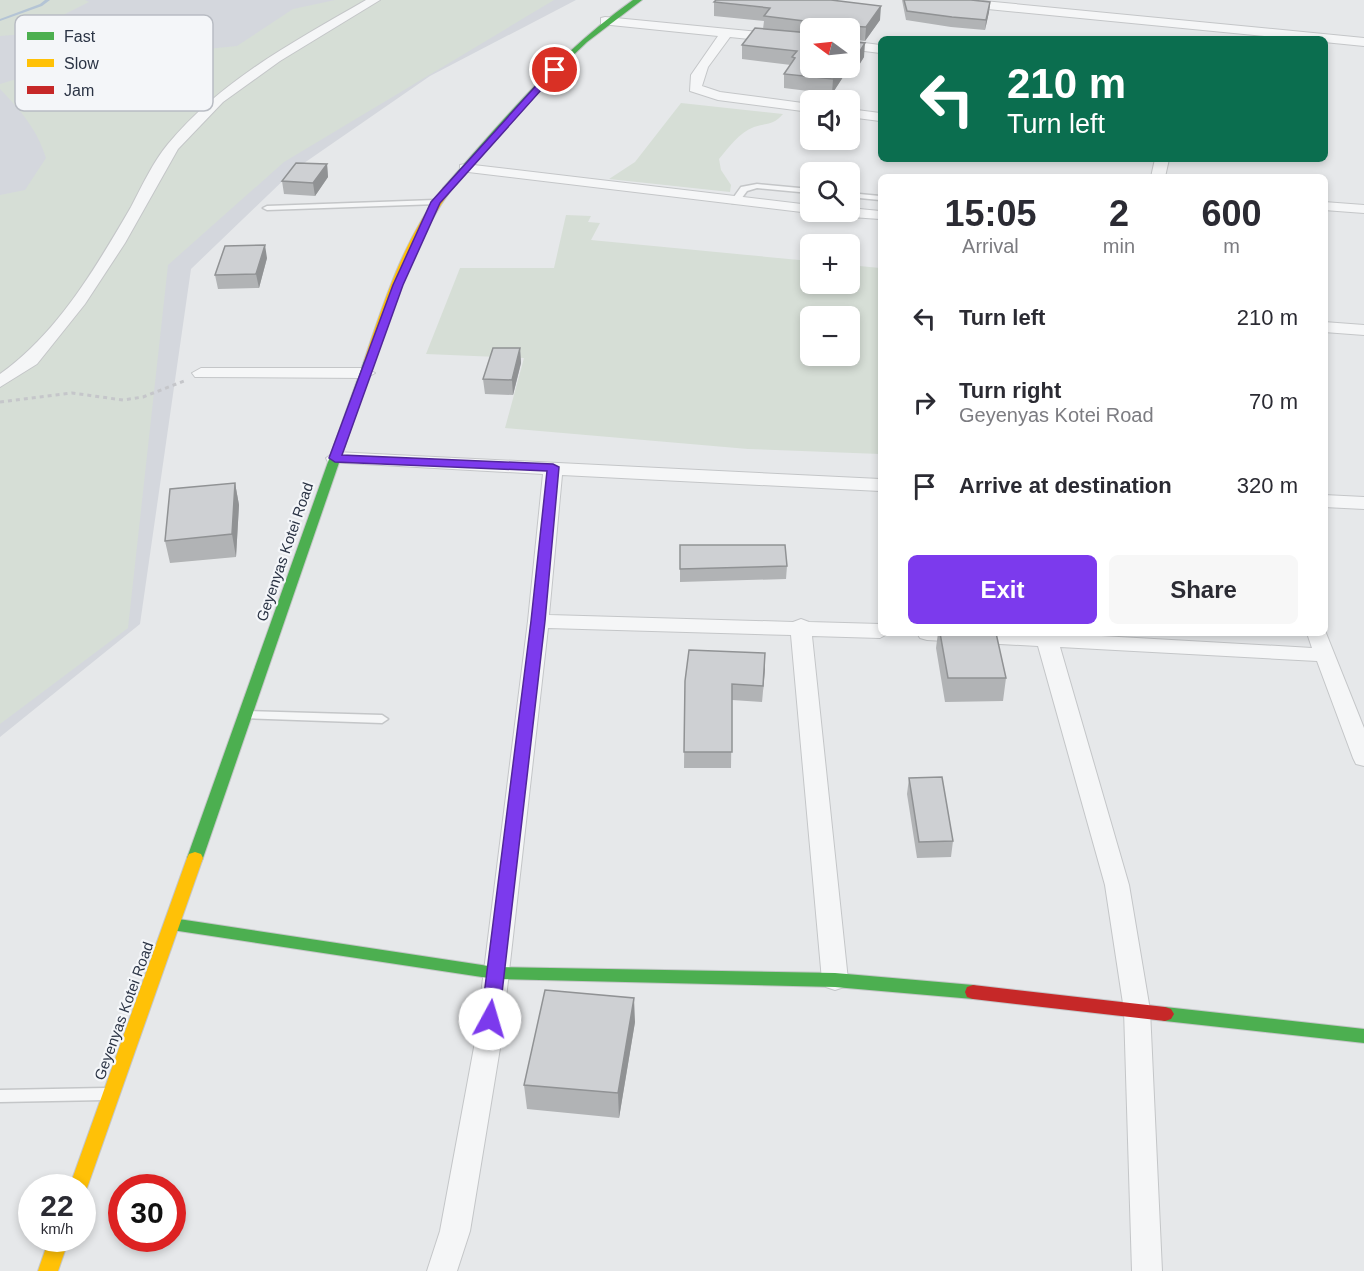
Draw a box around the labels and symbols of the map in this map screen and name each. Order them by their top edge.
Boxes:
legend [15,15,213,111]
north arrow [800,18,860,78]
text: Fast [64,28,96,45]
pin [529,44,580,95]
text: Slow [64,55,99,72]
text: Jam [64,82,94,99]
street label: Geyenyas Kotei Road [253,480,316,624]
street label: Geyenyas Kotei Road [91,939,156,1082]
position arrow [458,987,522,1051]
speed limit sign: 30 [108,1174,186,1252]

